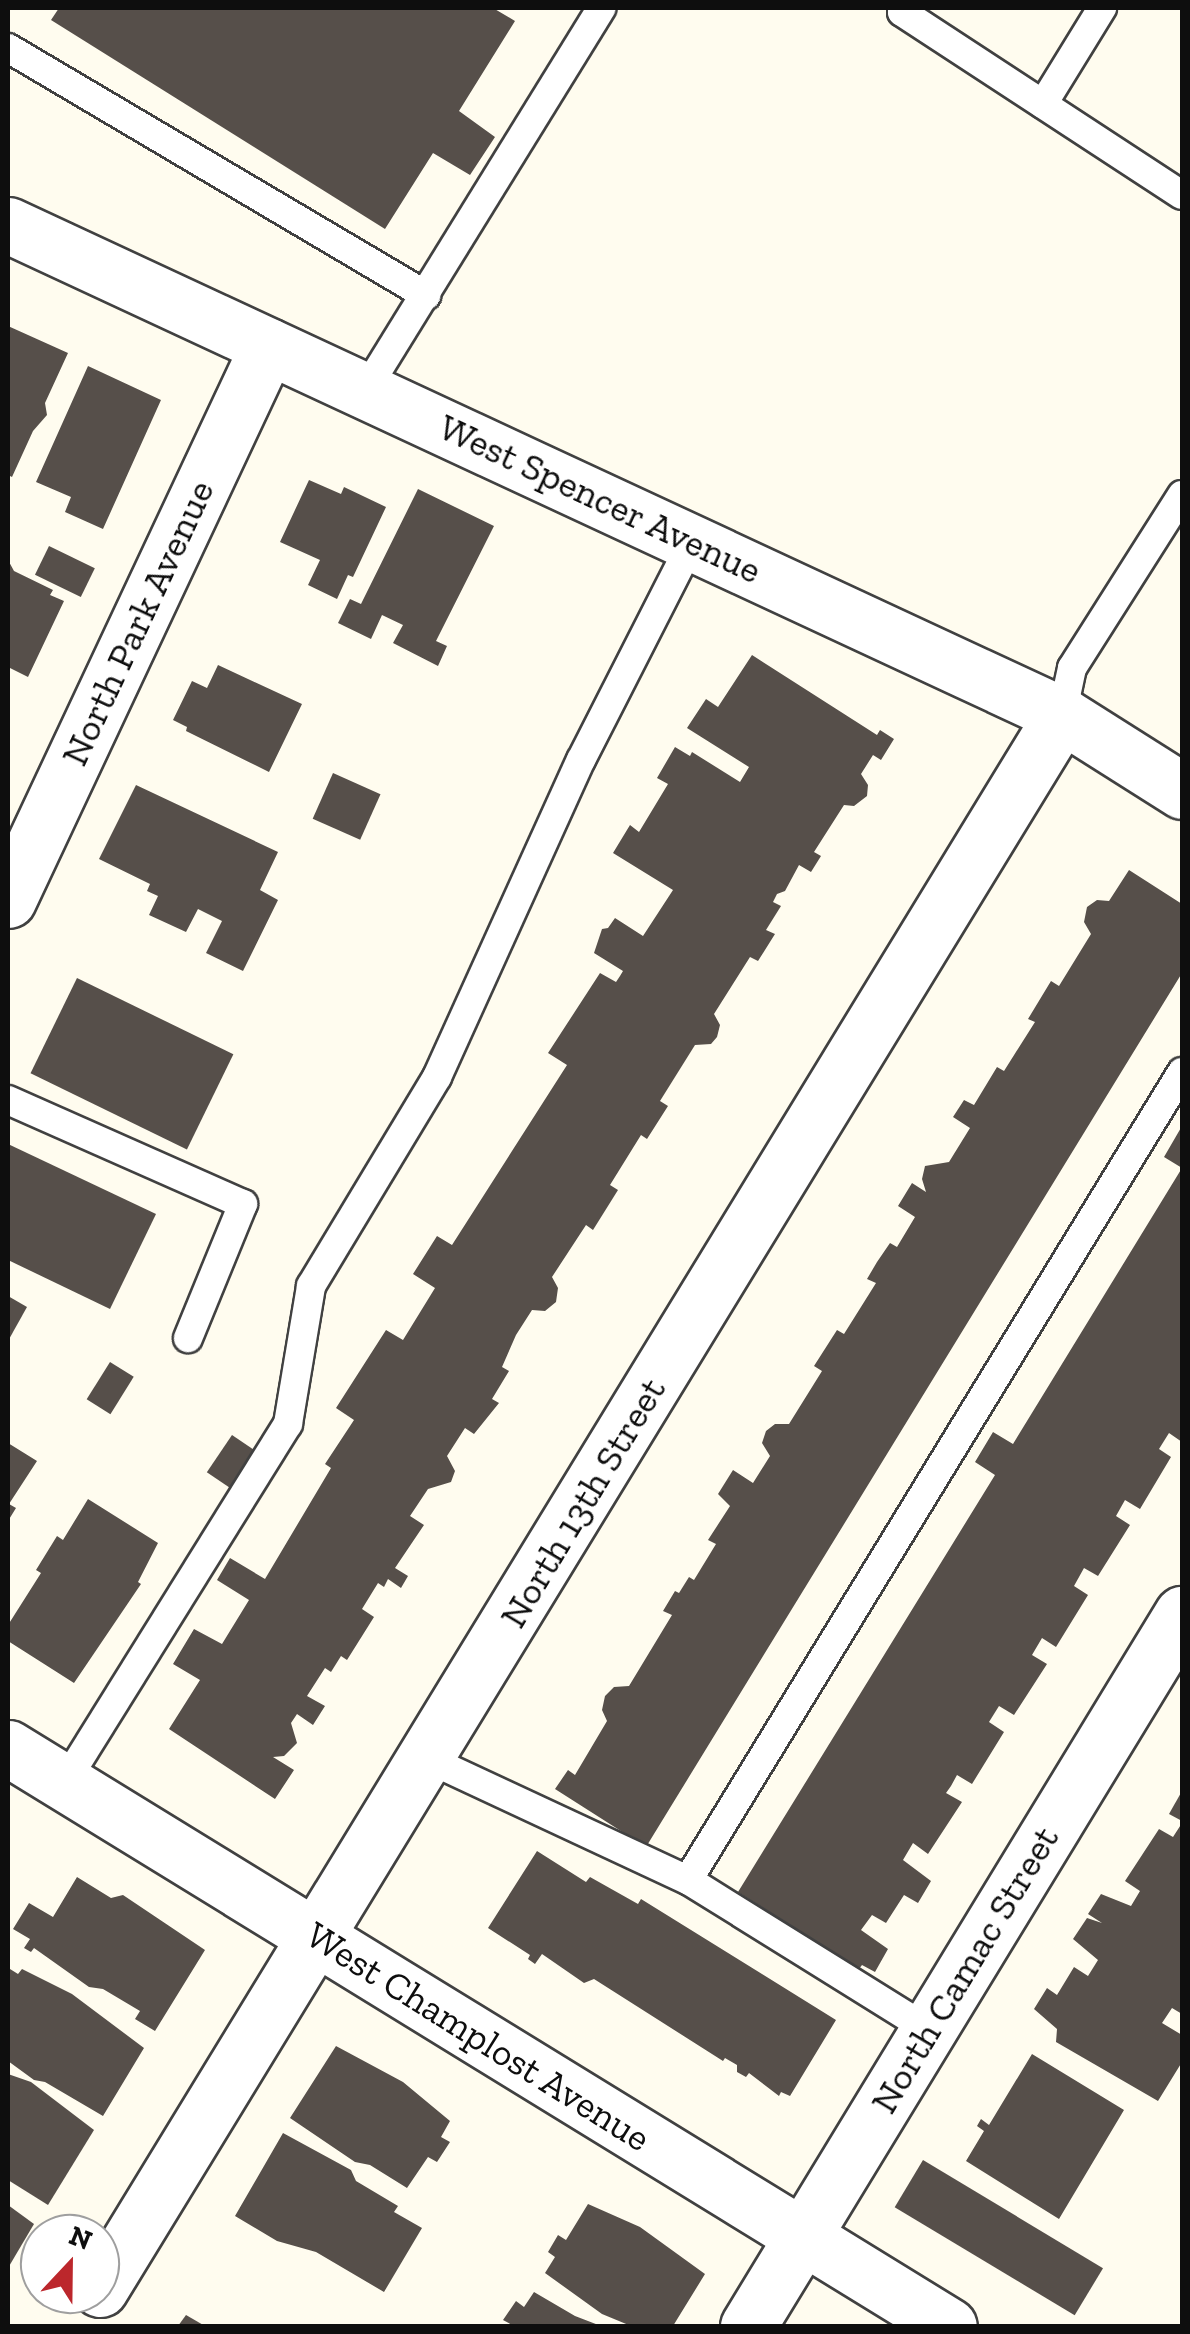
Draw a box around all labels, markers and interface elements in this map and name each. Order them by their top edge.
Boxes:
street label: West Spencer Avenue [431,404,769,594]
street label: North Park Avenue [52,472,224,774]
street label: North 13th Street [490,1370,676,1636]
street label: North Camac Street [861,1818,1069,2122]
street label: West Champlost Avenue [297,1912,659,2162]
north arrow [20,2214,120,2314]
text: N [65,2218,97,2257]

